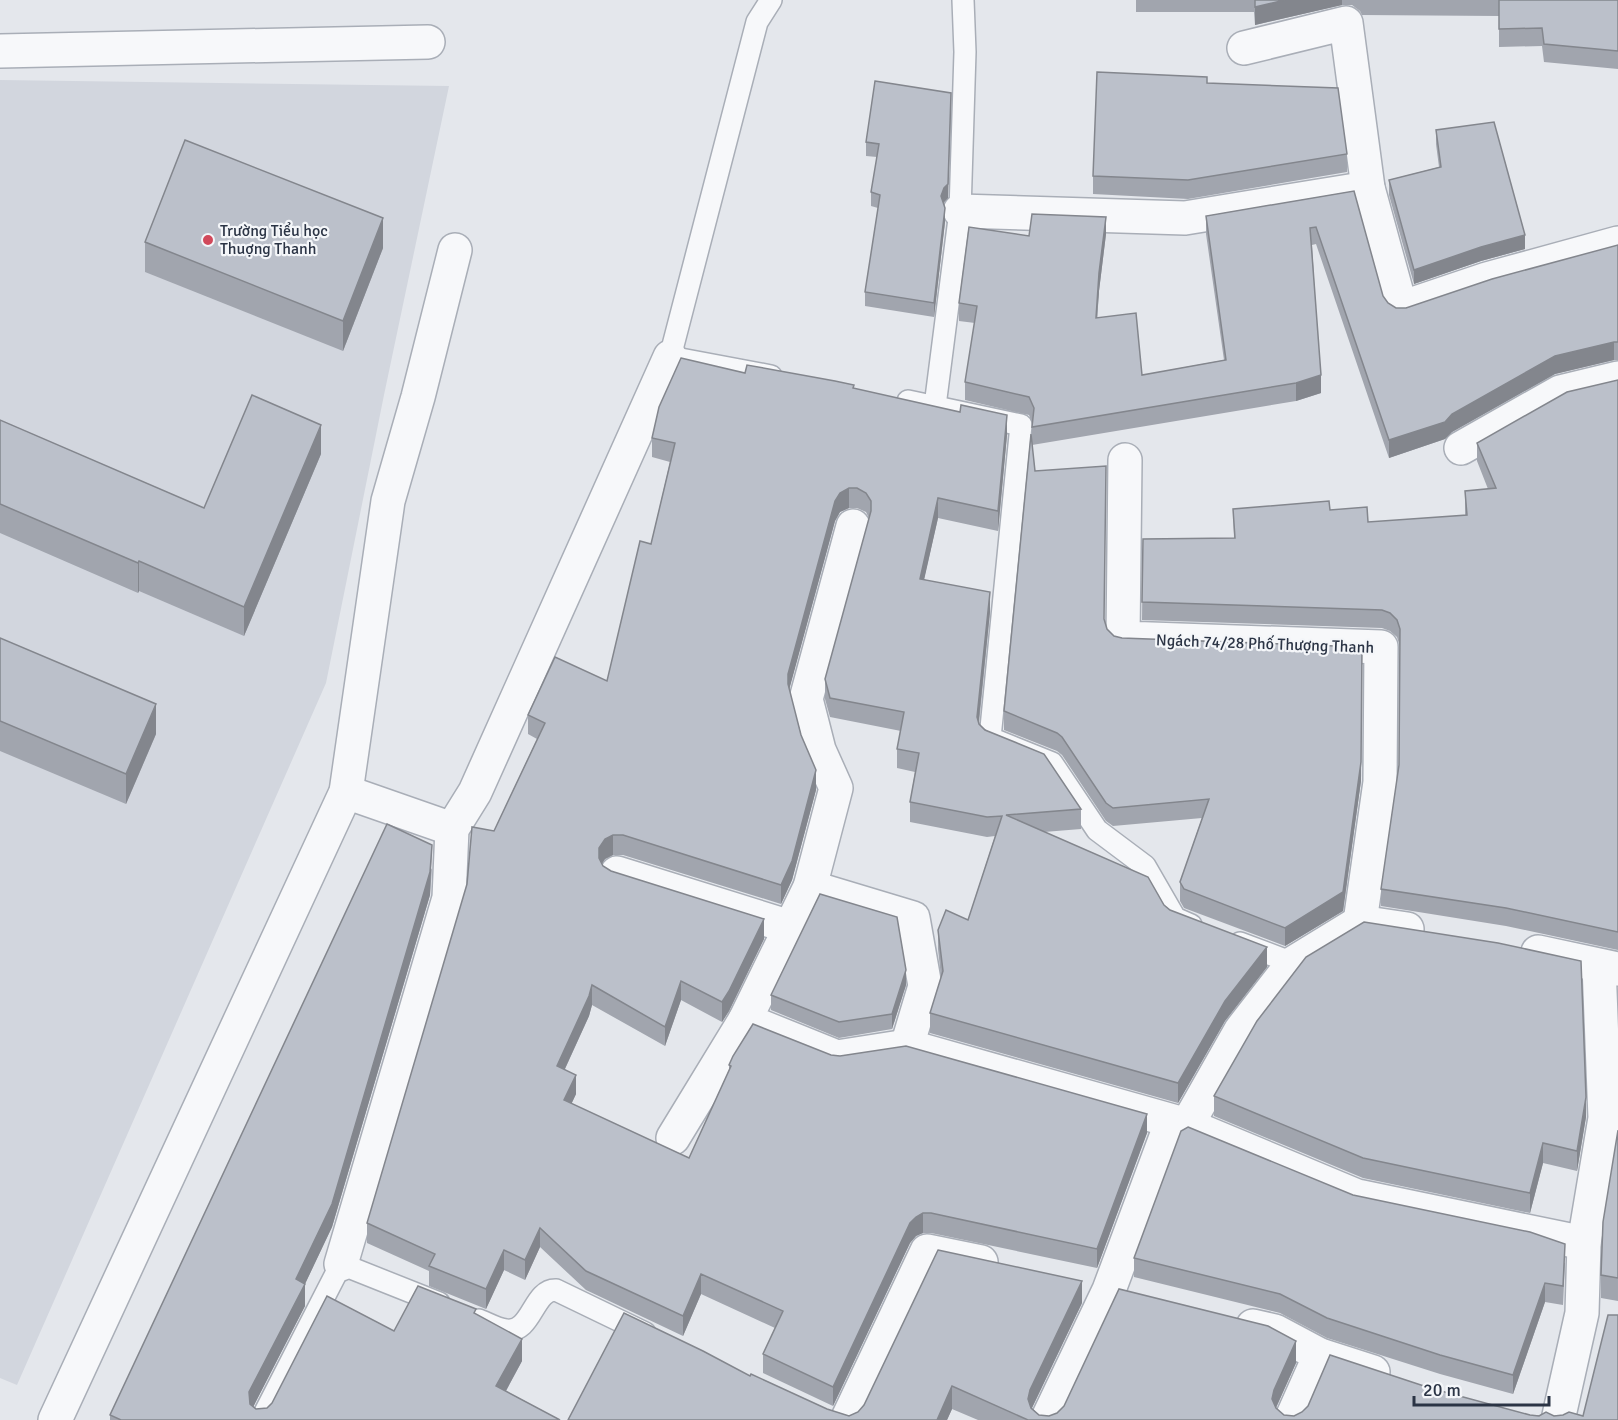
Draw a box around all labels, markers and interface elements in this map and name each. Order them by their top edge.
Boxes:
place label: Trường Tiểu học Thuợng Thanh [220,221,328,259]
marker: Trường Tiểu học Thuợng Thanh [201,233,215,247]
street label: Ngách 74/28 Phố Thượng Thanh [1156,630,1374,658]
scale bar [1414,1369,1549,1407]
text: 20 m [1423,1379,1461,1401]

